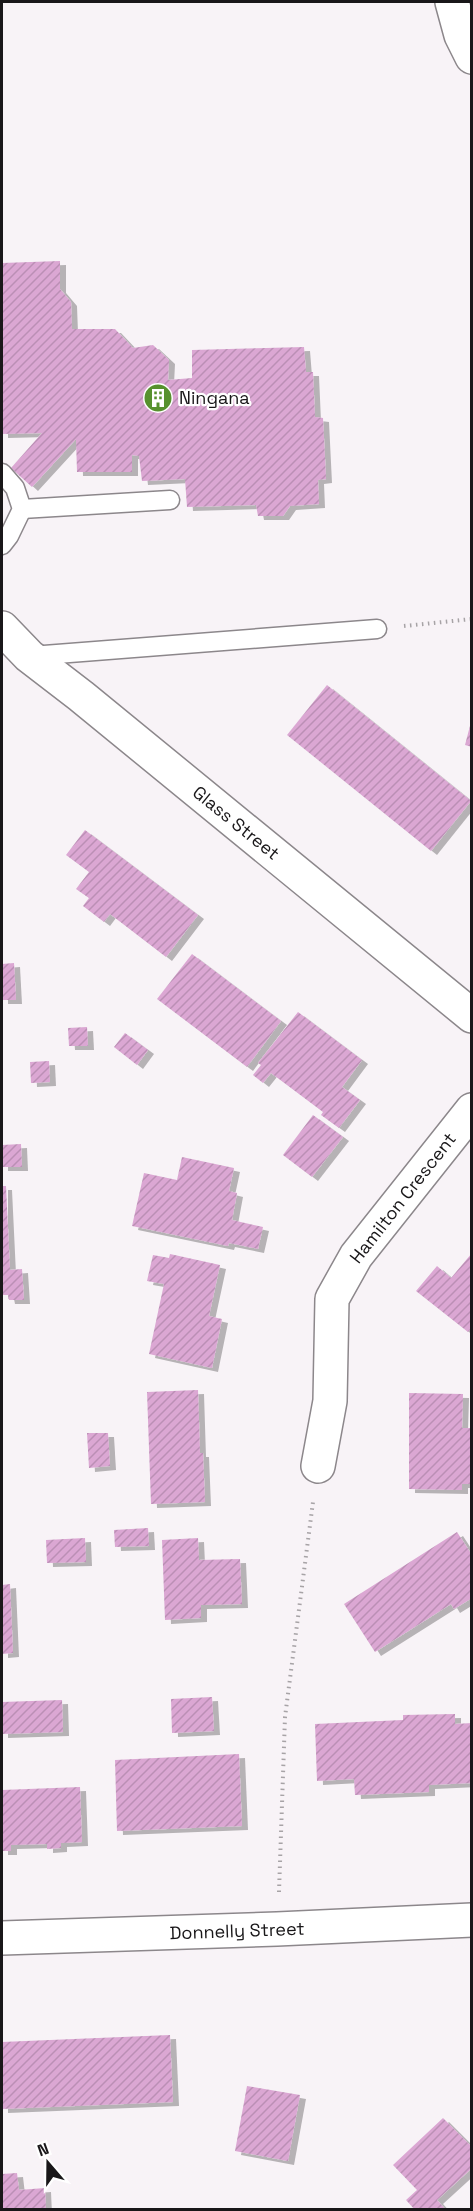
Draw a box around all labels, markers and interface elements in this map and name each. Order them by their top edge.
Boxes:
building icon: Ningana [142,382,174,414]
place label: Ningana [179,386,250,409]
street label: Glass Street [188,781,284,865]
street label: Hamilton Crescent [344,1128,461,1268]
street label: Donnelly Street [169,1917,305,1944]
north arrow [18,2133,78,2193]
text: N [34,2138,52,2161]

